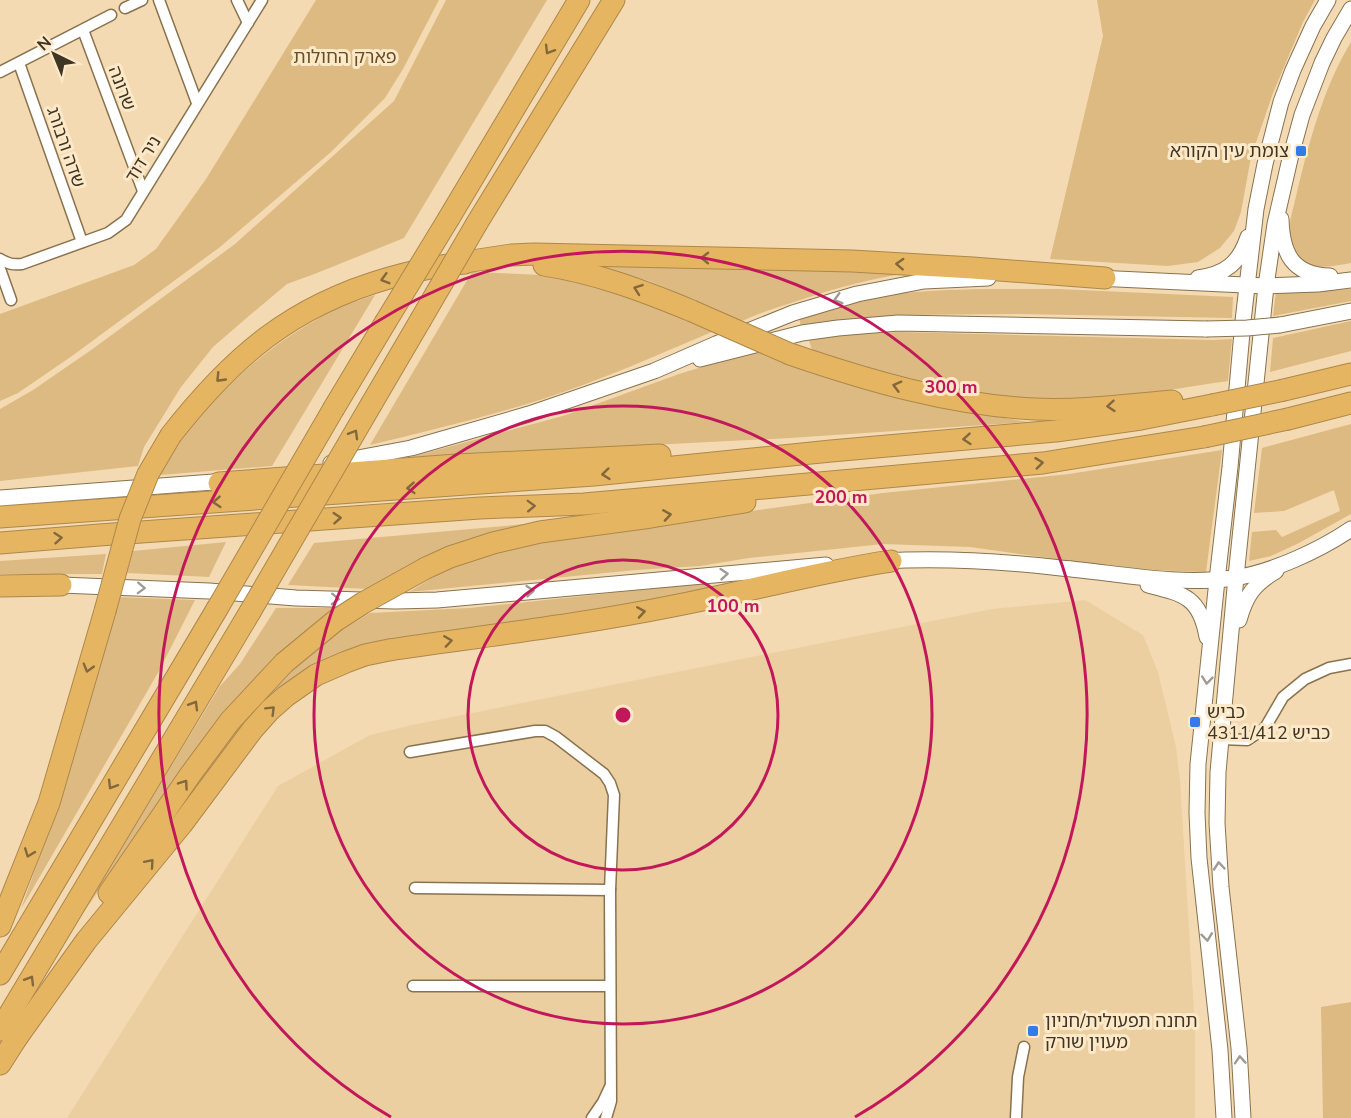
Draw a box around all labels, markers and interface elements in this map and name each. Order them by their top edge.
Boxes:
north arrow [24,24,84,84]
text: N [33,32,56,56]
one-way arrow [544,44,556,54]
park label: פארק החולות [293,45,397,69]
street label: שרונה [103,62,141,114]
street label: שדה ורבורג [41,103,91,191]
street label: ניר דוד [119,131,167,187]
place label: צומת עין הקורא [1170,139,1289,163]
marker: צומת עין הקורא [1294,144,1308,158]
one-way arrow [700,252,709,264]
one-way arrow [895,258,904,271]
one-way arrow [380,272,391,284]
one-way arrow [633,284,644,297]
one-way arrow [833,292,844,304]
one-way arrow [217,371,228,382]
text: 300 m [924,375,978,399]
one-way arrow [893,381,903,394]
one-way arrow [1107,399,1116,412]
one-way arrow [346,430,358,440]
one-way arrow [962,432,971,445]
one-way arrow [1035,457,1044,470]
one-way arrow [601,467,610,480]
one-way arrow [407,481,416,494]
text: 200 m [814,485,868,509]
one-way arrow [212,495,221,508]
one-way arrow [527,500,536,513]
one-way arrow [662,509,671,521]
one-way arrow [332,512,341,525]
one-way arrow [54,532,63,545]
one-way arrow [720,568,729,581]
one-way arrow [136,581,145,594]
one-way arrow [526,585,535,598]
one-way arrow [331,593,340,605]
text: 100 m [706,594,760,618]
one-way arrow [637,606,646,618]
one-way arrow [444,636,453,648]
one-way arrow [83,662,95,673]
one-way arrow [1201,675,1214,684]
one-way arrow [187,700,199,711]
place label: כביש 4311/כביש 412 [1207,700,1330,745]
centre of rings [613,705,633,725]
one-way arrow [263,706,274,717]
marker: כביש 4311/כביש 412 [1188,715,1202,729]
one-way arrow [108,779,120,790]
one-way arrow [177,779,188,790]
one-way arrow [24,848,37,858]
one-way arrow [143,859,154,870]
one-way arrow [1213,861,1226,870]
one-way arrow [1200,932,1213,941]
one-way arrow [23,976,34,986]
place label: תחנה תפעולית/חניון מעוין שורק [1045,1009,1198,1054]
marker: תחנה תפעולית/חניון מעוין שורק [1026,1024,1040,1038]
one-way arrow [1234,1055,1247,1064]

